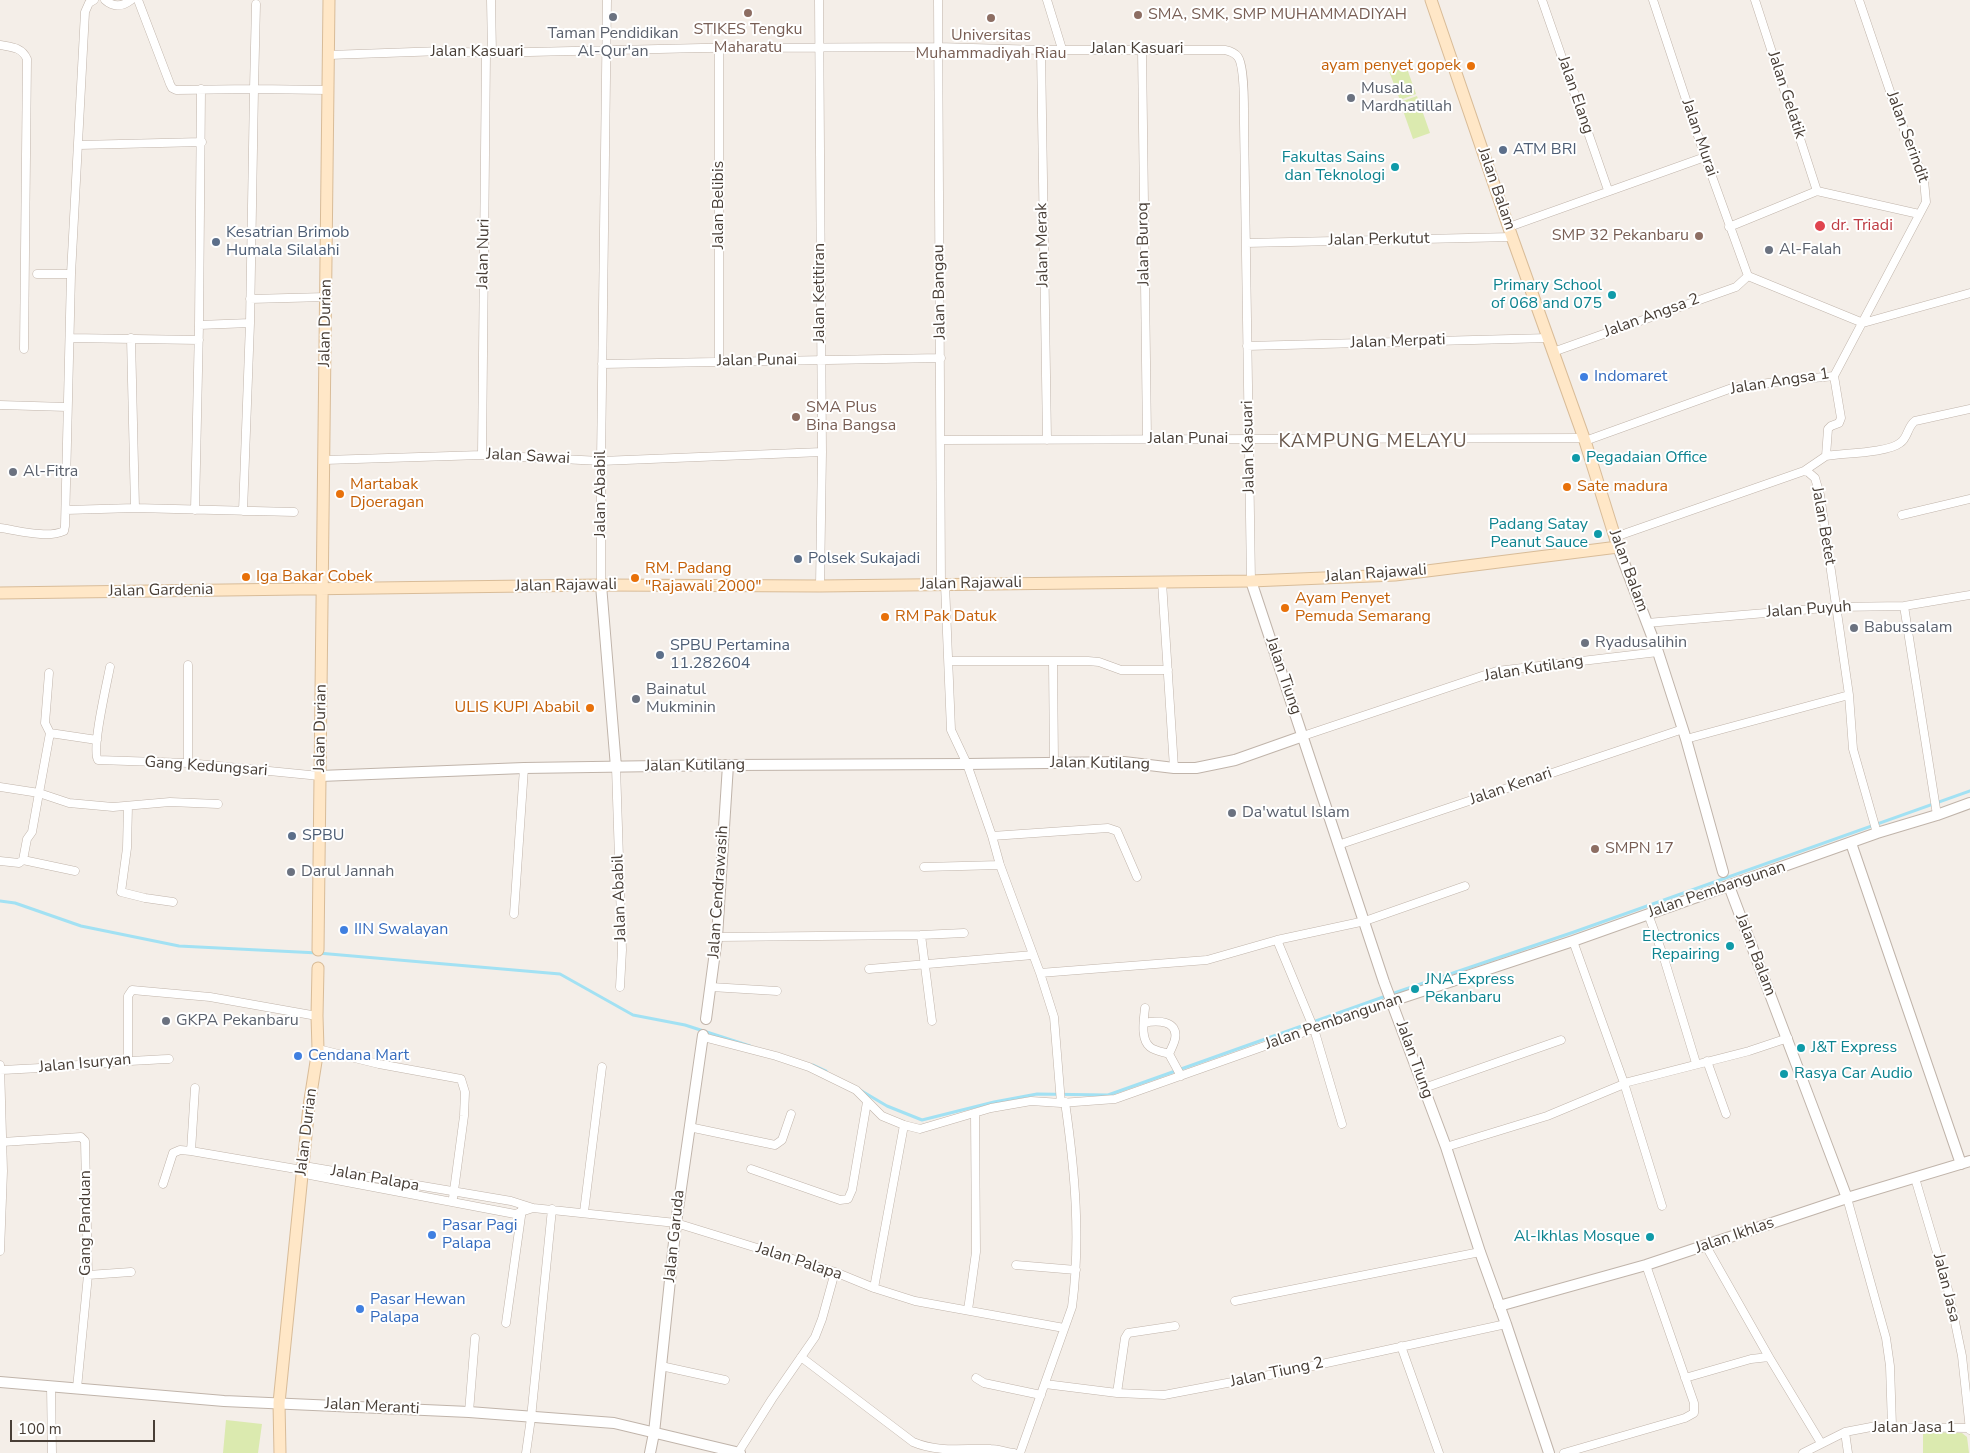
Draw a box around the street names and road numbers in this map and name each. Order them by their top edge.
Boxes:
street label: Jalan Kasuari [1090,39,1184,59]
street label: Jalan Kasuari [430,42,524,62]
street label: Jalan Gelatik [1763,49,1809,141]
street label: Jalan Elang [1553,54,1597,136]
street label: Jalan Serindit [1882,89,1932,185]
street label: Jalan Murai [1677,97,1721,179]
street label: Jalan Balam [1473,145,1519,233]
street label: Jalan Belibis [709,161,729,249]
street label: Jalan Buroq [1134,202,1154,286]
street label: Jalan Merak [1033,203,1053,287]
street label: Jalan Nuri [474,219,494,289]
street label: Jalan Perkutut [1328,230,1430,250]
street label: Jalan Ketitiran [810,243,830,343]
street label: Jalan Bangau [930,244,950,340]
street label: Jalan Durian [316,279,336,367]
street label: Jalan Angsa 2 [1602,290,1702,342]
street label: Jalan Merpati [1350,331,1446,353]
street label: Jalan Punai [717,351,797,371]
street label: Jalan Angsa 1 [1729,365,1831,399]
street label: Jalan Kasuari [1239,400,1259,494]
street label: Jalan Punai [1148,429,1228,449]
street label: Jalan Sawai [486,445,570,469]
street label: Jalan Ababil [591,450,611,538]
street label: Jalan Betet [1807,485,1839,567]
street label: Jalan Balam [1604,527,1652,615]
street label: Jalan Rajawali [1325,561,1427,587]
street label: Jalan Rajawali [920,574,1022,594]
street label: Jalan Rajawali [515,576,617,596]
street label: Jalan Gardenia [108,580,214,602]
street label: Jalan Puyuh [1766,597,1852,623]
street label: Jalan Tiung [1261,635,1305,717]
street label: Jalan Kutilang [1483,652,1585,686]
street label: Jalan Durian [311,684,331,772]
street label: Gang Kedungsari [144,753,268,781]
street label: Jalan Kutilang [1050,754,1150,774]
street label: Jalan Kutilang [645,756,745,776]
street label: Jalan Kenari [1467,764,1555,810]
street label: Jalan Cendrawasih [705,825,733,959]
street label: Jalan Ababil [609,854,631,942]
street label: Jalan Pembangunan [1646,857,1788,923]
street label: Jalan Balam [1731,911,1779,999]
street label: Jalan Pembangunan [1263,989,1405,1055]
street label: Jalan Tiung [1391,1019,1437,1101]
street label: Jalan Isuryan [38,1050,132,1078]
street label: Jalan Durian [292,1087,322,1177]
street label: Jalan Palapa [329,1162,421,1196]
street label: Gang Panduan [76,1170,96,1276]
street label: Jalan Garuda [661,1189,689,1283]
street label: Jalan Ikhlas [1693,1214,1777,1258]
street label: Jalan Palapa [754,1239,844,1285]
street label: Jalan Jasa [1928,1252,1964,1324]
street label: Jalan Tiung 2 [1229,1354,1325,1392]
street label: Jalan Meranti [324,1395,420,1419]
street label: Jalan Jasa 1 [1872,1418,1956,1438]

